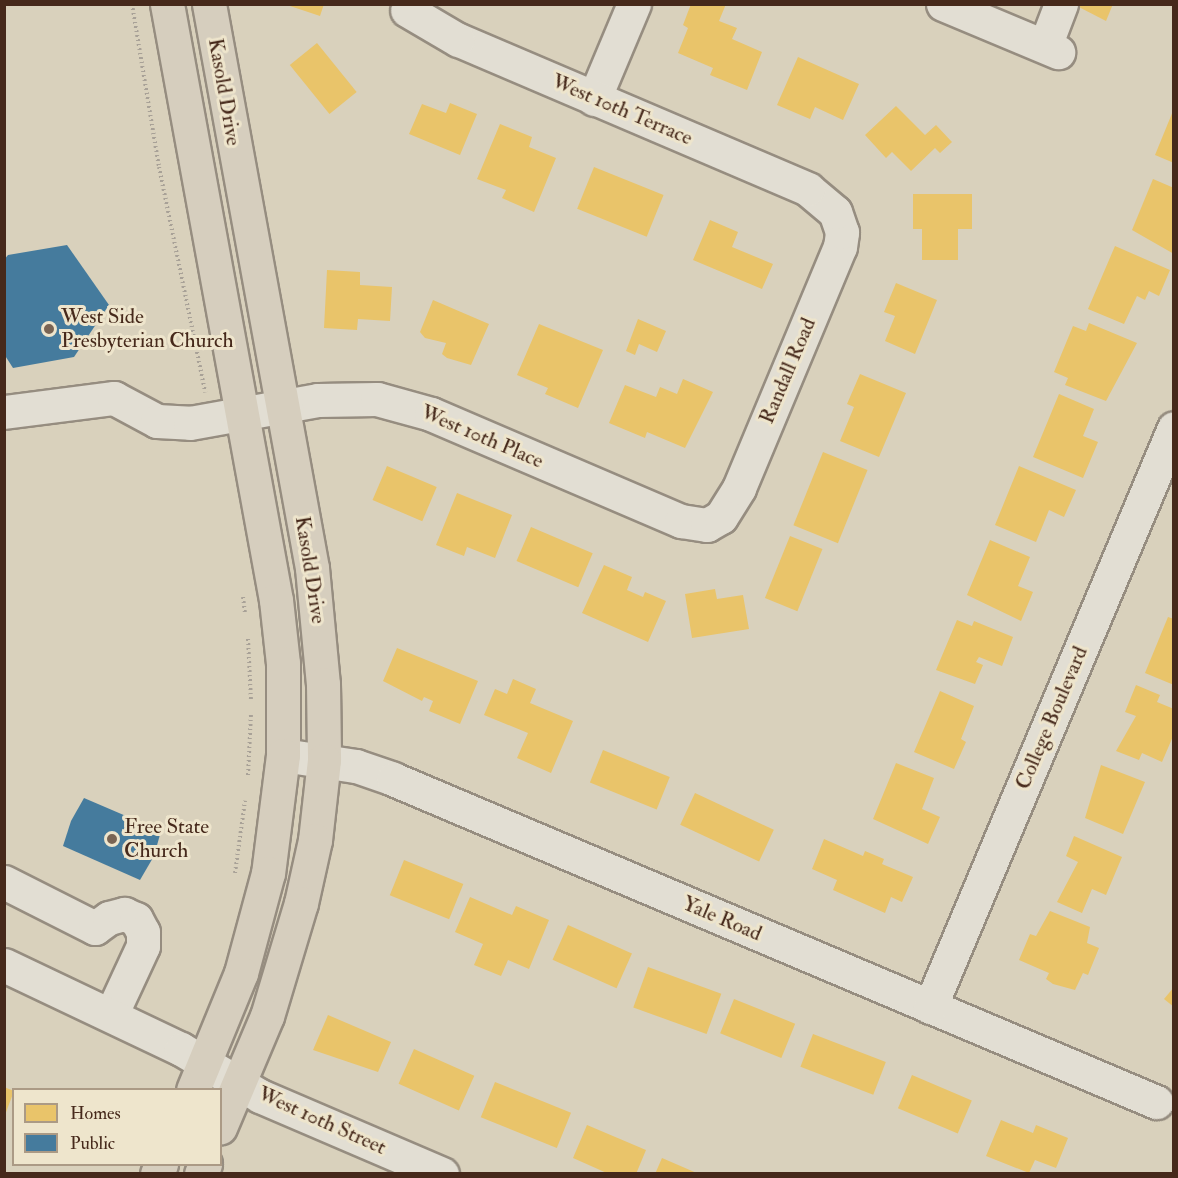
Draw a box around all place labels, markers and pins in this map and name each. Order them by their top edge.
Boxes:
place label: West Side Presbyterian Church [61,304,233,354]
marker: West Side Presbyterian Church [42,322,56,336]
place label: Free State Church [124,814,209,864]
marker: Free State Church [105,832,119,846]

